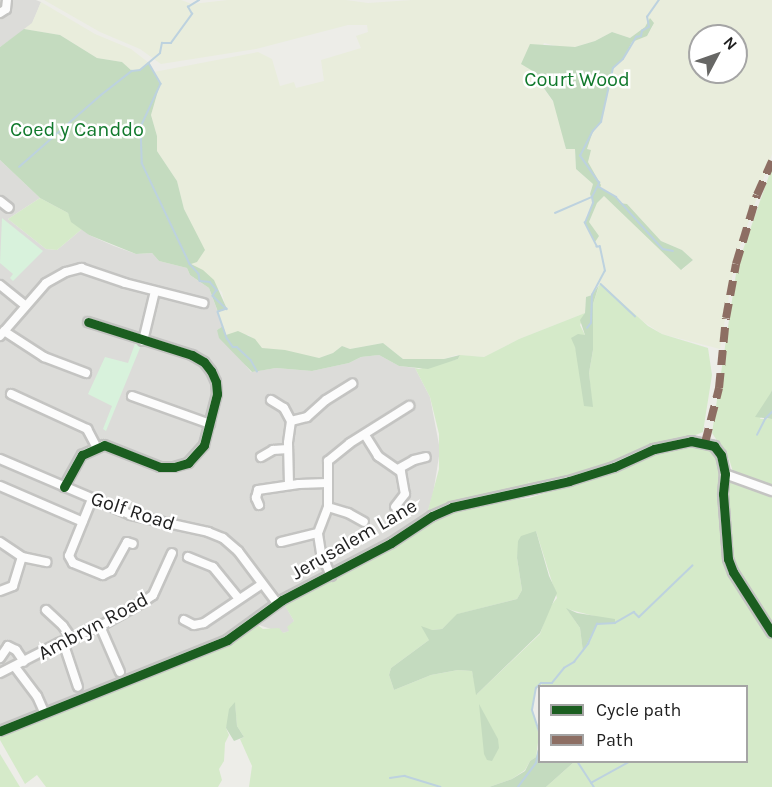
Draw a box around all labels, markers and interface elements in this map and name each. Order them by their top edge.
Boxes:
north arrow [688,24,748,84]
text: N [720,33,741,54]
park label: Court Wood [524,67,630,91]
park label: Coed y Canddo [10,117,144,141]
street label: Golf Road [88,486,178,536]
street label: Jerusalem Lane [287,493,421,585]
street label: Ambryn Road [34,587,152,665]
legend [538,685,748,763]
text: Cycle path [596,699,681,721]
text: Path [596,729,634,751]

